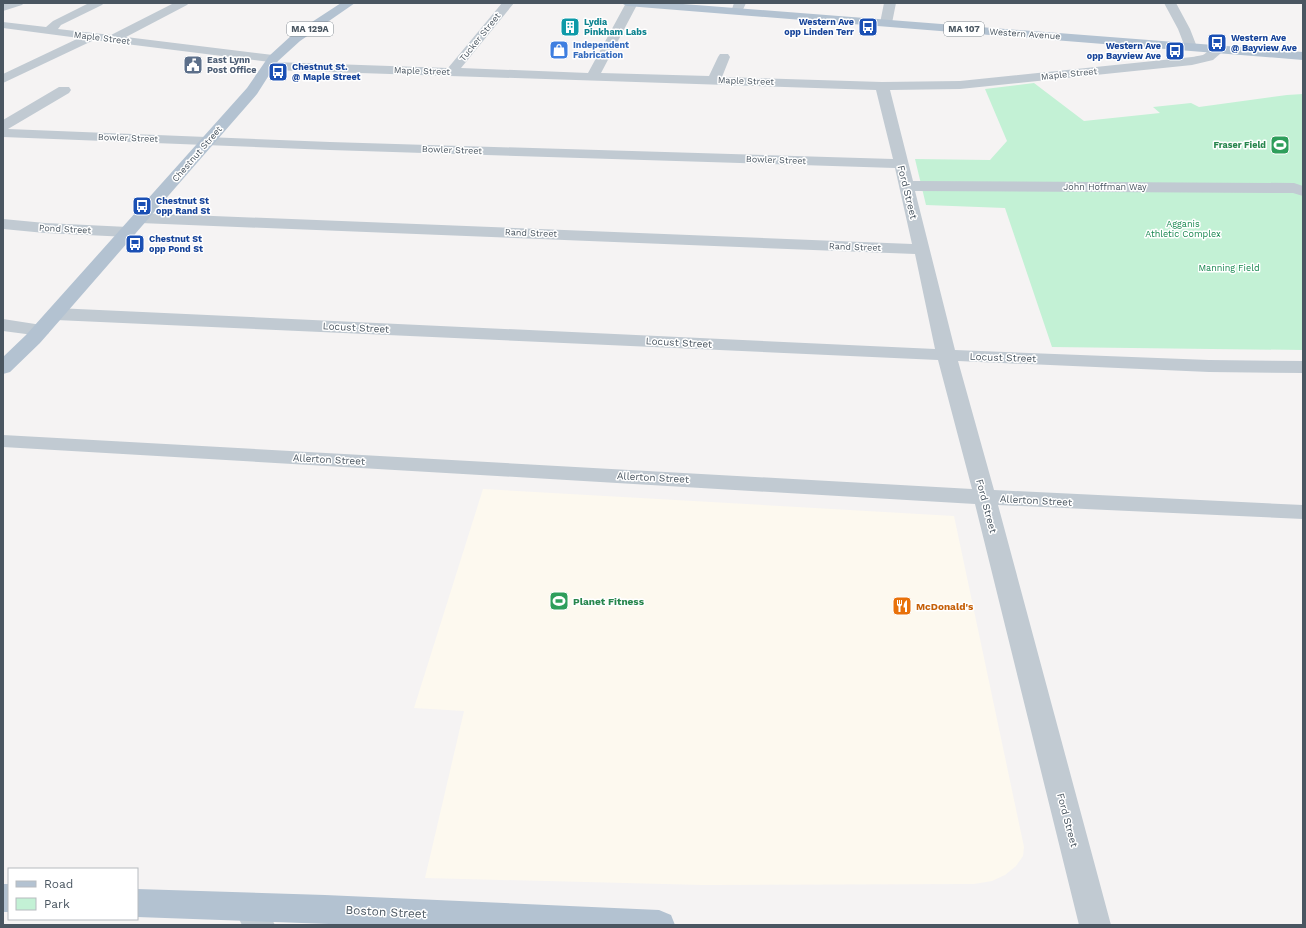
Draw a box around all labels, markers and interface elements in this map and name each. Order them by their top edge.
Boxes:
street label: Tucker Street [457,11,503,63]
building icon: Lydia Pinkham Labs [559,16,581,38]
bus stop icon: Western Ave opp Linden Terr [857,16,879,38]
place label: Lydia Pinkham Labs [584,17,647,37]
place label: Western Ave opp Linden Terr [784,17,854,37]
road number: MA 129A [287,22,333,36]
road number: MA 107 [944,22,984,36]
street label: Western Avenue [989,27,1061,41]
street label: Maple Street [73,30,131,46]
bus stop icon: Western Ave @ Bayview Ave [1206,32,1228,54]
place label: Western Ave @ Bayview Ave [1231,33,1297,53]
shop icon: Independent Fabrication [548,39,570,61]
place label: Independent Fabrication [573,40,629,60]
bus stop icon: Western Ave opp Bayview Ave [1164,40,1186,62]
place label: Western Ave opp Bayview Ave [1087,41,1161,61]
public building icon: East Lynn Post Office [182,54,204,76]
place label: East Lynn Post Office [207,55,257,75]
bus stop icon: Chestnut St. @ Maple Street [267,61,289,83]
place label: Chestnut St. @ Maple Street [292,62,361,82]
street label: Maple Street [394,65,451,77]
street label: Maple Street [1040,66,1098,82]
street label: Maple Street [718,75,775,87]
street label: Chestnut Street [170,124,224,184]
street label: Bowler Street [98,132,158,144]
sports icon: Fraser Field [1269,134,1291,156]
place label: Fraser Field [1213,140,1266,150]
street label: Bowler Street [422,144,482,156]
street label: Bowler Street [746,154,806,166]
street label: Ford Street [895,164,920,221]
street label: John Hoffman Way [1063,182,1147,192]
bus stop icon: Chestnut St opp Rand St [131,195,153,217]
place label: Chestnut St opp Rand St [156,196,210,216]
park label: Agganis Athletic Complex [1145,219,1221,239]
street label: Pond Street [39,223,92,235]
street label: Rand Street [505,227,558,239]
bus stop icon: Chestnut St opp Pond St [124,233,146,255]
place label: Chestnut St opp Pond St [149,234,203,254]
street label: Rand Street [829,241,882,253]
park label: Manning Field [1198,263,1260,273]
street label: Locust Street [322,320,390,335]
street label: Locust Street [645,335,713,350]
street label: Locust Street [970,351,1037,364]
street label: Allerton Street [293,452,366,467]
street label: Allerton Street [617,470,690,485]
street label: Ford Street [974,478,999,535]
street label: Allerton Street [1000,493,1073,508]
sports icon: Planet Fitness [548,590,570,612]
restaurant icon: McDonald's [891,595,913,617]
place label: Planet Fitness [573,596,645,607]
place label: McDonald's [916,601,974,612]
street label: Ford Street [1055,792,1080,849]
legend [8,868,138,920]
text: Road [44,877,73,891]
text: Park [44,897,70,911]
street label: Boston Street [345,903,427,921]

